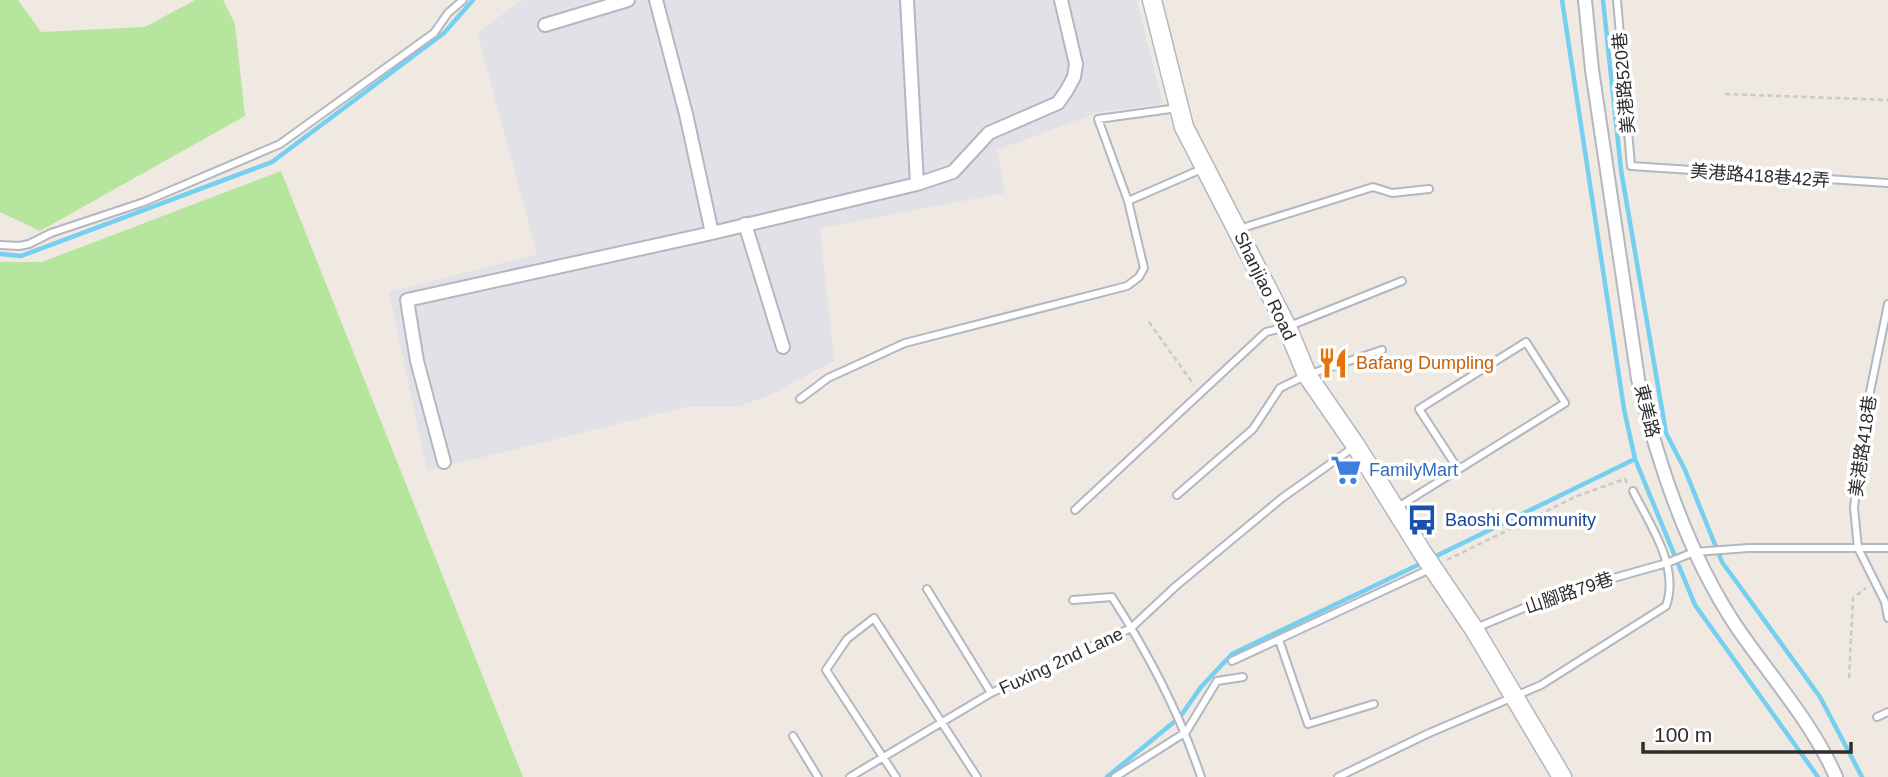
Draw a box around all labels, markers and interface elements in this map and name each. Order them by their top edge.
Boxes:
street label: 美港路520巷 [1610,31,1638,135]
street label: 美港路418巷42弄 [1689,161,1831,191]
street label: Shanjiao Road [1230,229,1300,343]
restaurant icon: Bafang Dumpling [1316,346,1350,380]
place label: Bafang Dumpling [1356,353,1494,373]
street label: 東美路 [1631,382,1663,440]
street label: 美港路418巷 [1846,394,1880,498]
supermarket icon: FamilyMart [1329,453,1363,487]
place label: FamilyMart [1369,460,1458,480]
bus stop icon: Baoshi Community [1405,503,1439,537]
place label: Baoshi Community [1445,510,1596,530]
street label: 山腳路79巷 [1522,569,1616,617]
street label: Fuxing 2nd Lane [996,624,1126,698]
scale bar [1643,710,1851,754]
text: 100 m [1654,723,1712,746]

